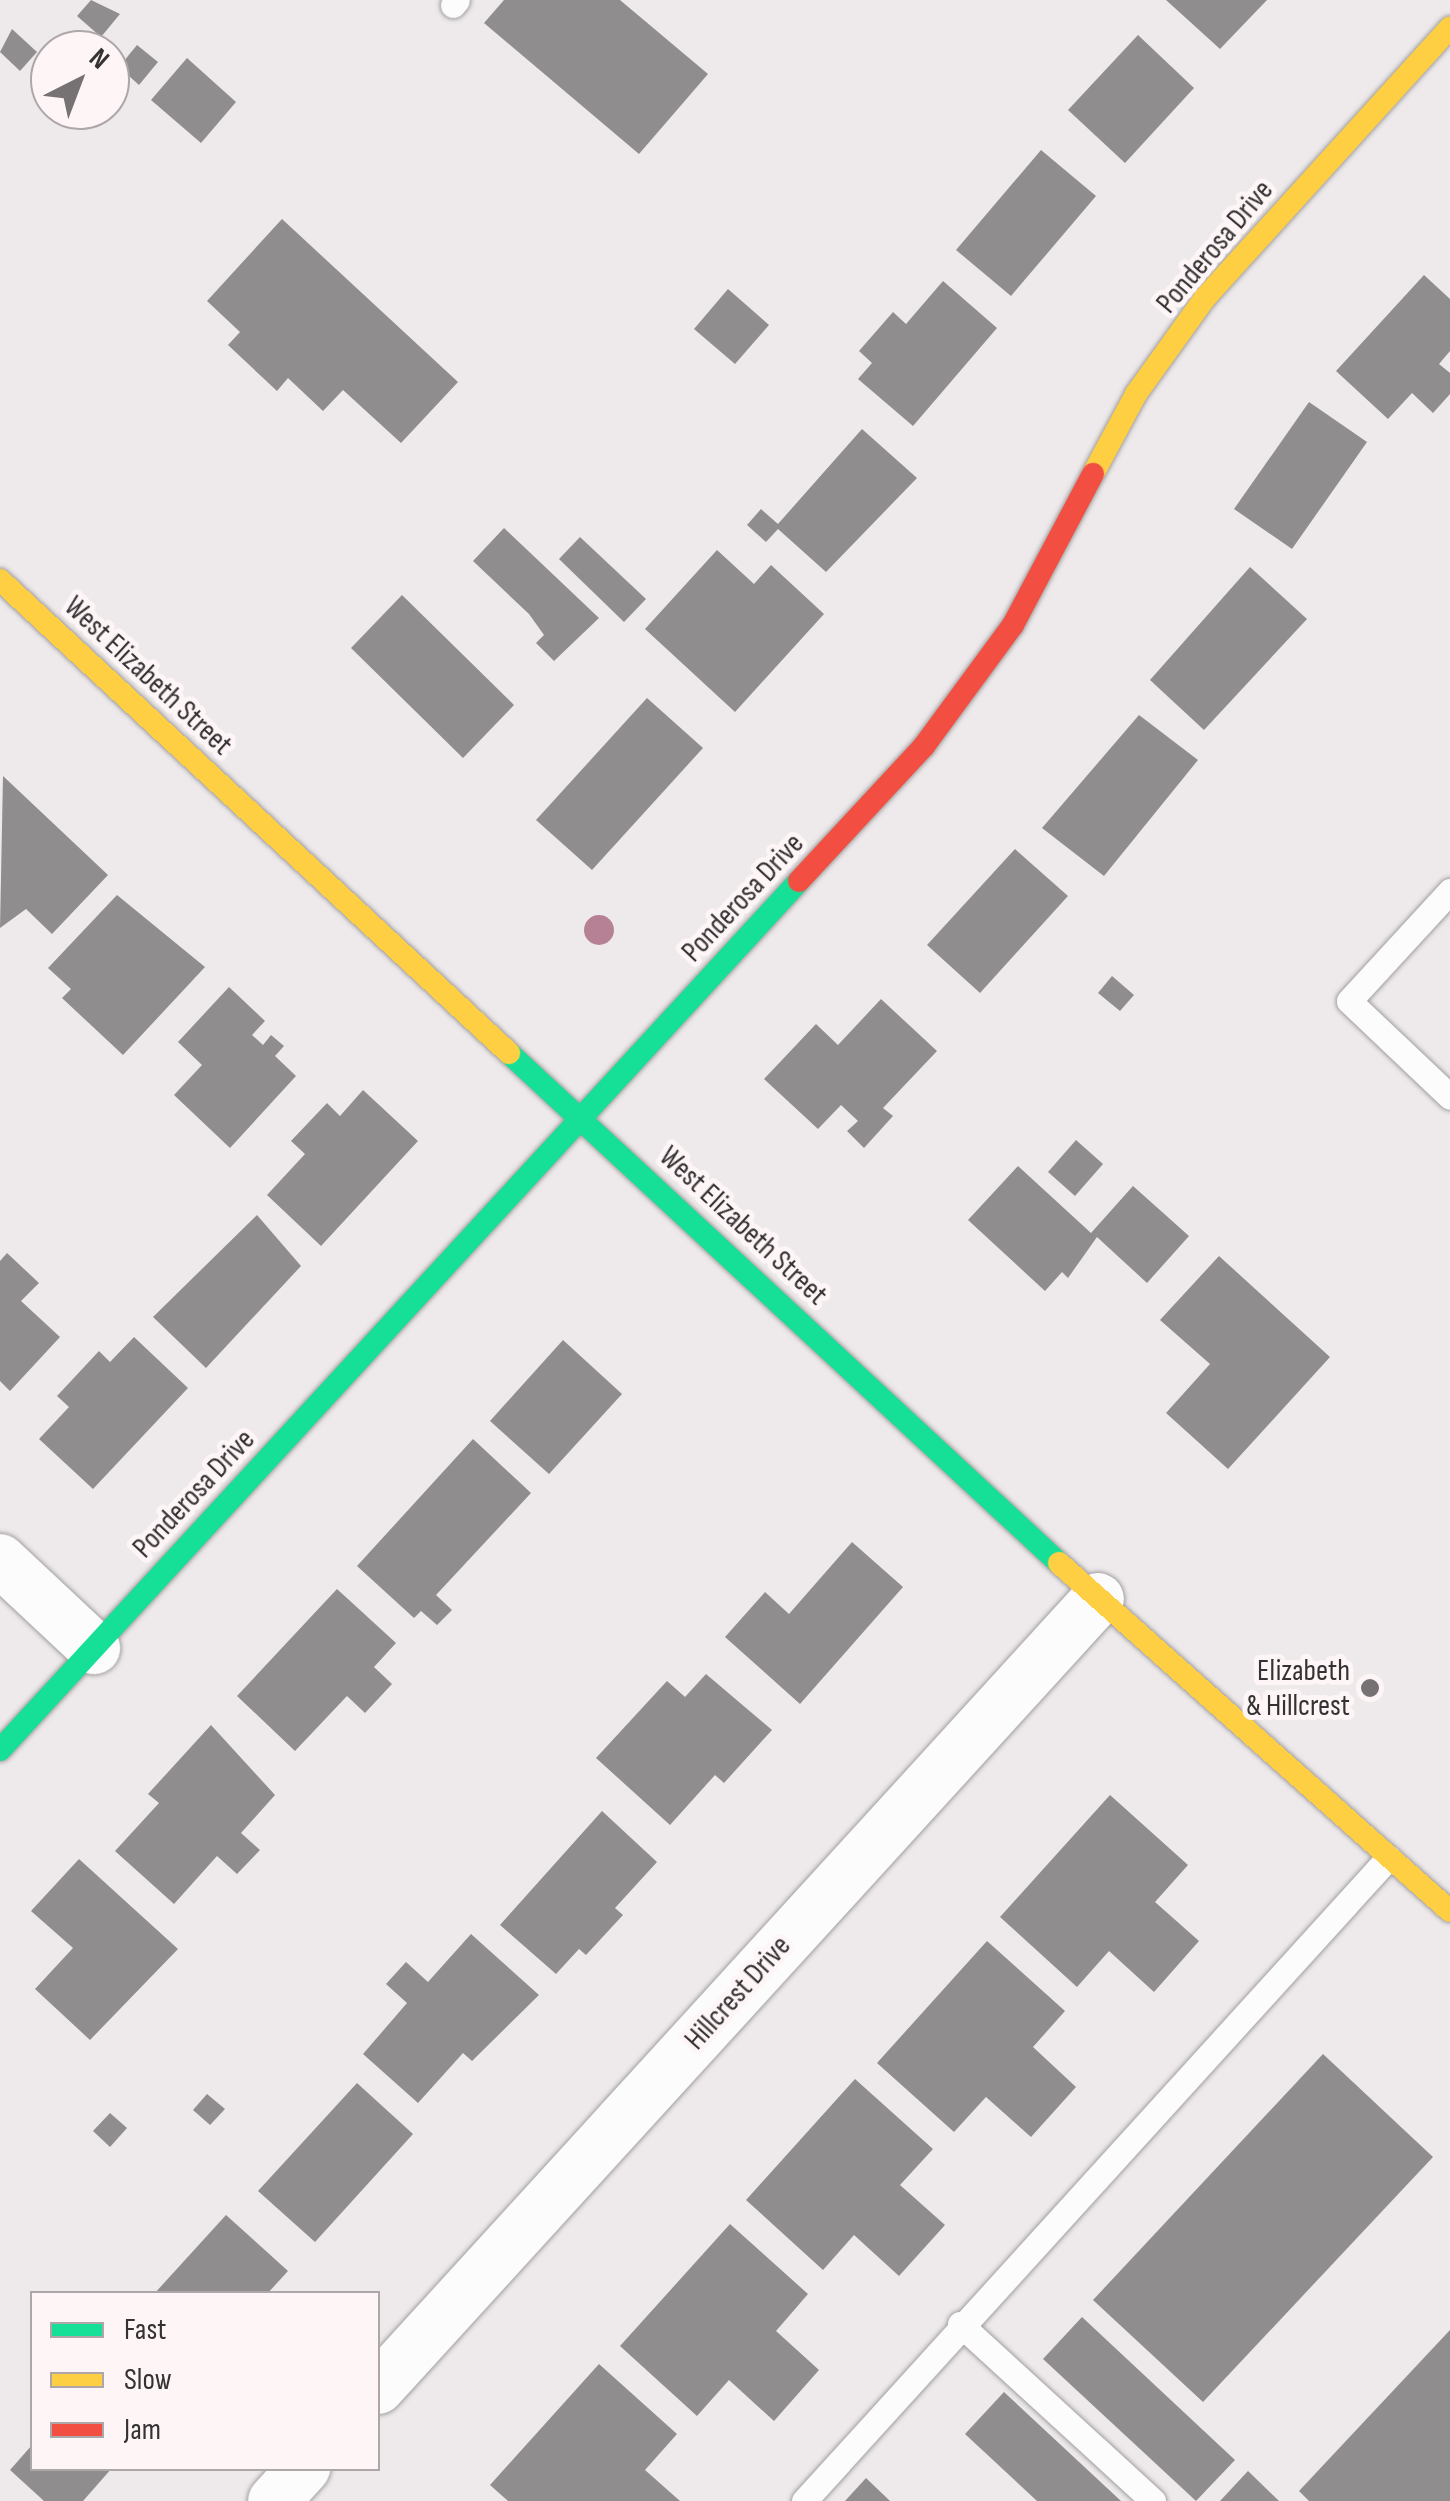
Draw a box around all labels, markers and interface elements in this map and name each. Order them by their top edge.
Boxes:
north arrow [30,30,130,130]
text: N [82,42,116,76]
street label: Ponderosa Drive [1149,173,1281,321]
street label: West Elizabeth Street [56,589,240,763]
street label: Ponderosa Drive [674,826,812,970]
street label: West Elizabeth Street [651,1139,835,1313]
street label: Ponderosa Drive [125,1422,263,1566]
place label: Elizabeth & Hillcrest [1246,1653,1350,1724]
marker: Elizabeth & Hillcrest [1359,1677,1381,1699]
street label: Hillcrest Drive [677,1929,799,2057]
legend [30,2291,380,2471]
text: Fast [124,2312,166,2348]
text: Slow [124,2362,172,2398]
text: Jam [124,2412,161,2448]

